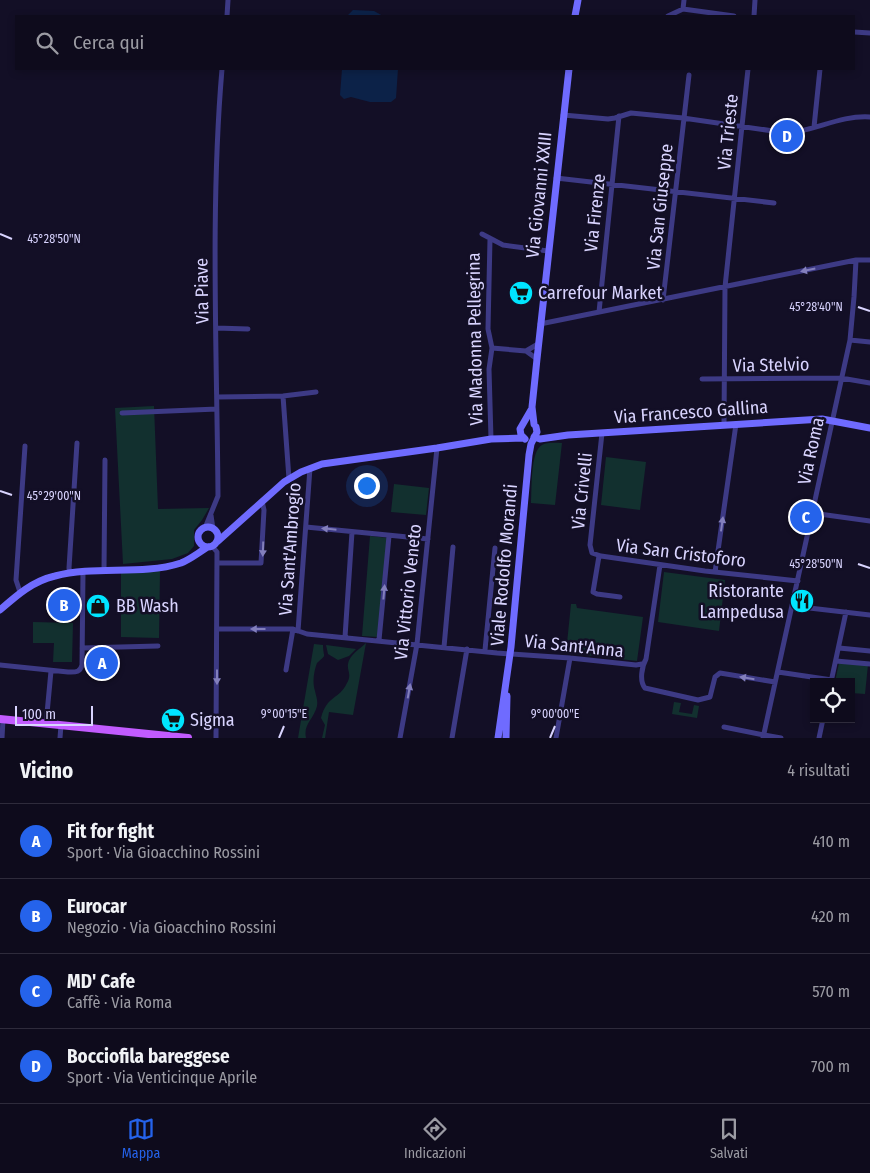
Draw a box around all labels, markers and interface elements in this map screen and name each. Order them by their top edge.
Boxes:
search box [15,15,855,70]
icon: search [33,29,61,57]
text: Cerca qui [73,31,144,54]
street label: Via Trieste [713,93,743,171]
pin: D [771,117,803,155]
street label: Via Giovanni XXIII [521,131,557,259]
street label: Via San Giuseppe [642,143,678,271]
street label: Via Firenze [580,173,610,253]
text: 45°28'50"N [27,232,81,246]
street label: Via Madonna Pellegrina [462,252,488,426]
street label: Via Piave [190,258,214,324]
one-way arrow [800,266,815,274]
supermarket icon: Carrefour Market [508,280,534,306]
place label: Carrefour Market [538,282,662,304]
text: 45°28'40"N [789,300,843,314]
street label: Via Stelvio [732,353,810,377]
street label: Via Francesco Gallina [613,396,769,428]
street label: Via Roma [793,415,829,487]
street label: Via Crivelli [567,451,597,531]
your location [354,473,380,499]
street label: Via Sant'Ambrogio [274,482,306,616]
street label: Viale Rodolfo Morandi [486,483,522,647]
text: 45°29'00"N [27,489,81,503]
pin: C [790,498,822,536]
one-way arrow [718,515,726,531]
street label: Via Vittorio Veneto [390,523,426,661]
one-way arrow [321,525,337,533]
street label: Via San Cristoforo [615,534,747,572]
one-way arrow [258,541,266,557]
text: 45°28'50"N [789,557,843,571]
place label: Ristorante Lampedusa [700,580,784,623]
one-way arrow [380,583,388,599]
pin: B [48,586,80,624]
restaurant icon: Ristorante Lampedusa [789,588,815,614]
shop icon: BB Wash [85,593,111,619]
place label: BB Wash [116,595,179,617]
one-way arrow [250,625,266,633]
street label: Via Sant'Anna [523,630,625,662]
pin: A [86,644,118,682]
one-way arrow [213,670,221,686]
one-way arrow [739,673,755,681]
map controls [810,678,855,723]
button: locate [810,678,855,723]
one-way arrow [405,684,413,699]
scale bar [15,703,92,726]
text: 100 m [22,706,56,723]
supermarket icon: Sigma [160,707,186,733]
text: 9°00'15"E [261,707,307,721]
text: 9°00'00"E [531,707,580,721]
place label: Sigma [190,709,235,731]
text: Vicino [20,758,73,784]
text: 4 risultati [787,761,850,780]
text: Fit for fight [67,820,154,843]
text: A [32,832,40,851]
text: 410 m [812,832,850,851]
text: Sport · Via Gioacchino Rossini [67,843,260,862]
text: Eurocar [67,895,127,918]
text: B [32,907,40,926]
text: 420 m [811,907,850,926]
text: Negozio · Via Gioacchino Rossini [67,918,276,937]
text: MD' Cafe [67,970,135,993]
text: C [32,982,40,1001]
text: 570 m [812,982,850,1001]
text: Caffè · Via Roma [67,993,172,1012]
text: Bocciofila bareggese [67,1045,230,1068]
text: D [31,1057,41,1076]
text: 700 m [811,1057,850,1076]
text: Sport · Via Venticinque Aprile [67,1068,257,1087]
tab: Mappa [122,1115,160,1162]
tab: Indicazioni [404,1115,466,1162]
tab: Salvati [710,1115,748,1162]

